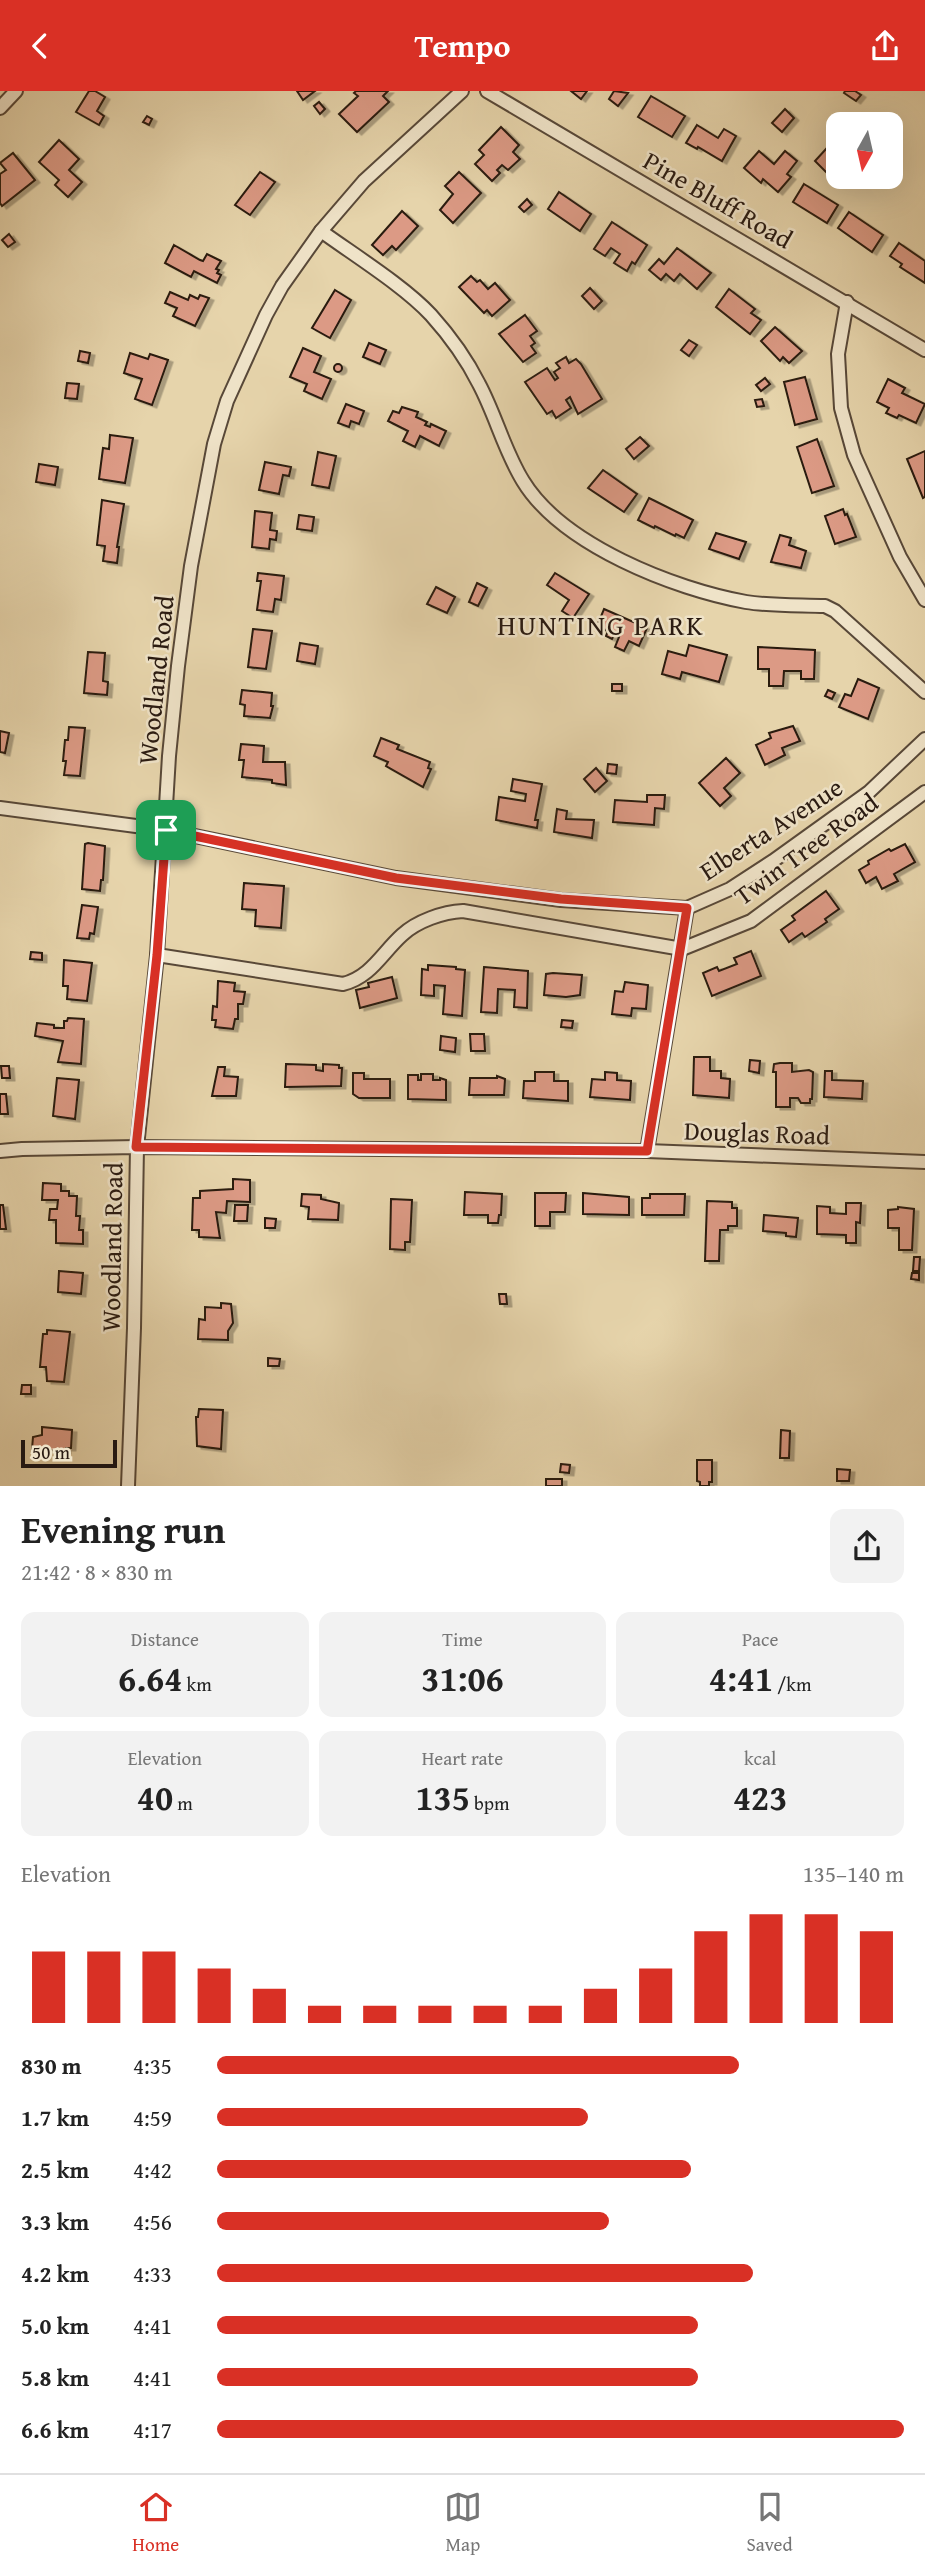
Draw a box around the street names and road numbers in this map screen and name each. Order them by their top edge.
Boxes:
street label: Pine Bluff Road [636,141,800,258]
street label: Woodland Road [127,593,184,766]
street label: Elberta Avenue [691,768,850,890]
street label: Twin Tree Road [725,783,886,914]
street label: Douglas Road [683,1110,831,1155]
street label: Woodland Road [91,1162,132,1332]

